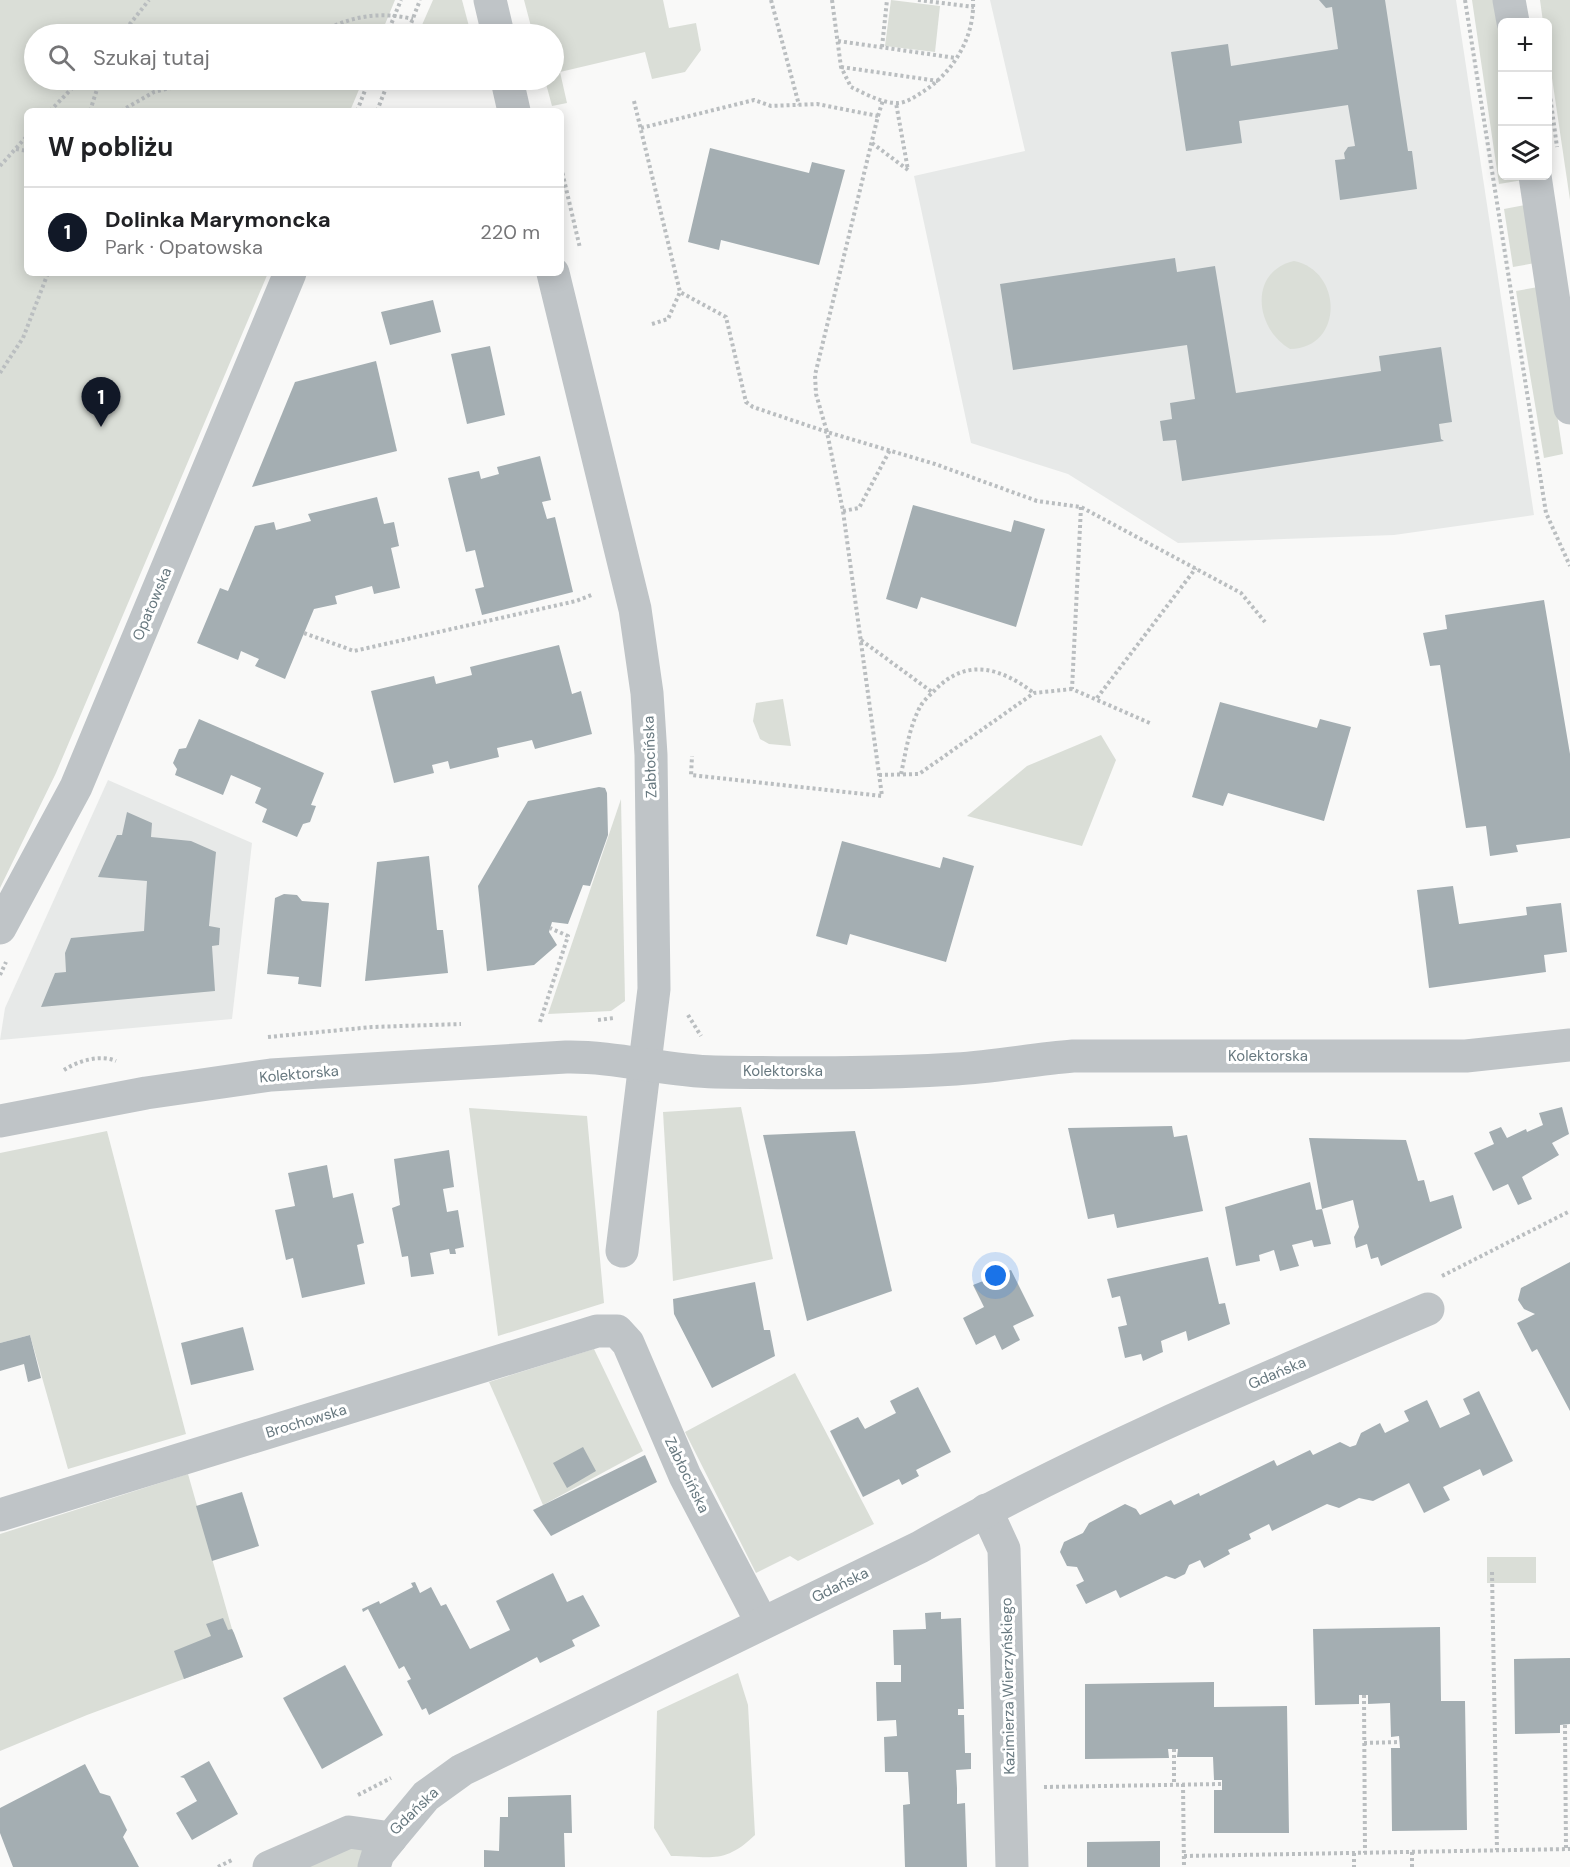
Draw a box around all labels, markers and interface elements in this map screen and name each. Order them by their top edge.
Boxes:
map controls [1498,18,1552,180]
button: + [1498,18,1552,72]
search box [24,24,564,90]
icon: search [45,41,78,74]
text: Szukaj tutaj [93,43,210,72]
button: − [1498,72,1552,126]
button: layers [1498,126,1552,180]
text: W pobliżu [48,130,173,164]
text: Dolinka Marymoncka [105,205,331,234]
text: 1 [64,219,71,245]
text: 220 m [480,219,540,245]
text: Park · Opatowska [105,234,263,260]
pin: 1 [82,378,120,427]
street label: Opatowska [128,564,176,644]
street label: Zabłocińska [639,716,661,798]
street label: Kolektorska [1228,1046,1308,1066]
street label: Kolektorska [258,1061,340,1087]
street label: Kolektorska [743,1061,823,1081]
your location [981,1261,1010,1290]
street label: Gdańska [1245,1352,1309,1394]
street label: Brochowska [263,1399,349,1443]
street label: Zabłocińska [660,1434,714,1516]
street label: Gdańska [808,1563,872,1607]
street label: Kazimierza Wierzyńskiego [996,1597,1020,1775]
street label: Gdańska [385,1783,443,1839]

